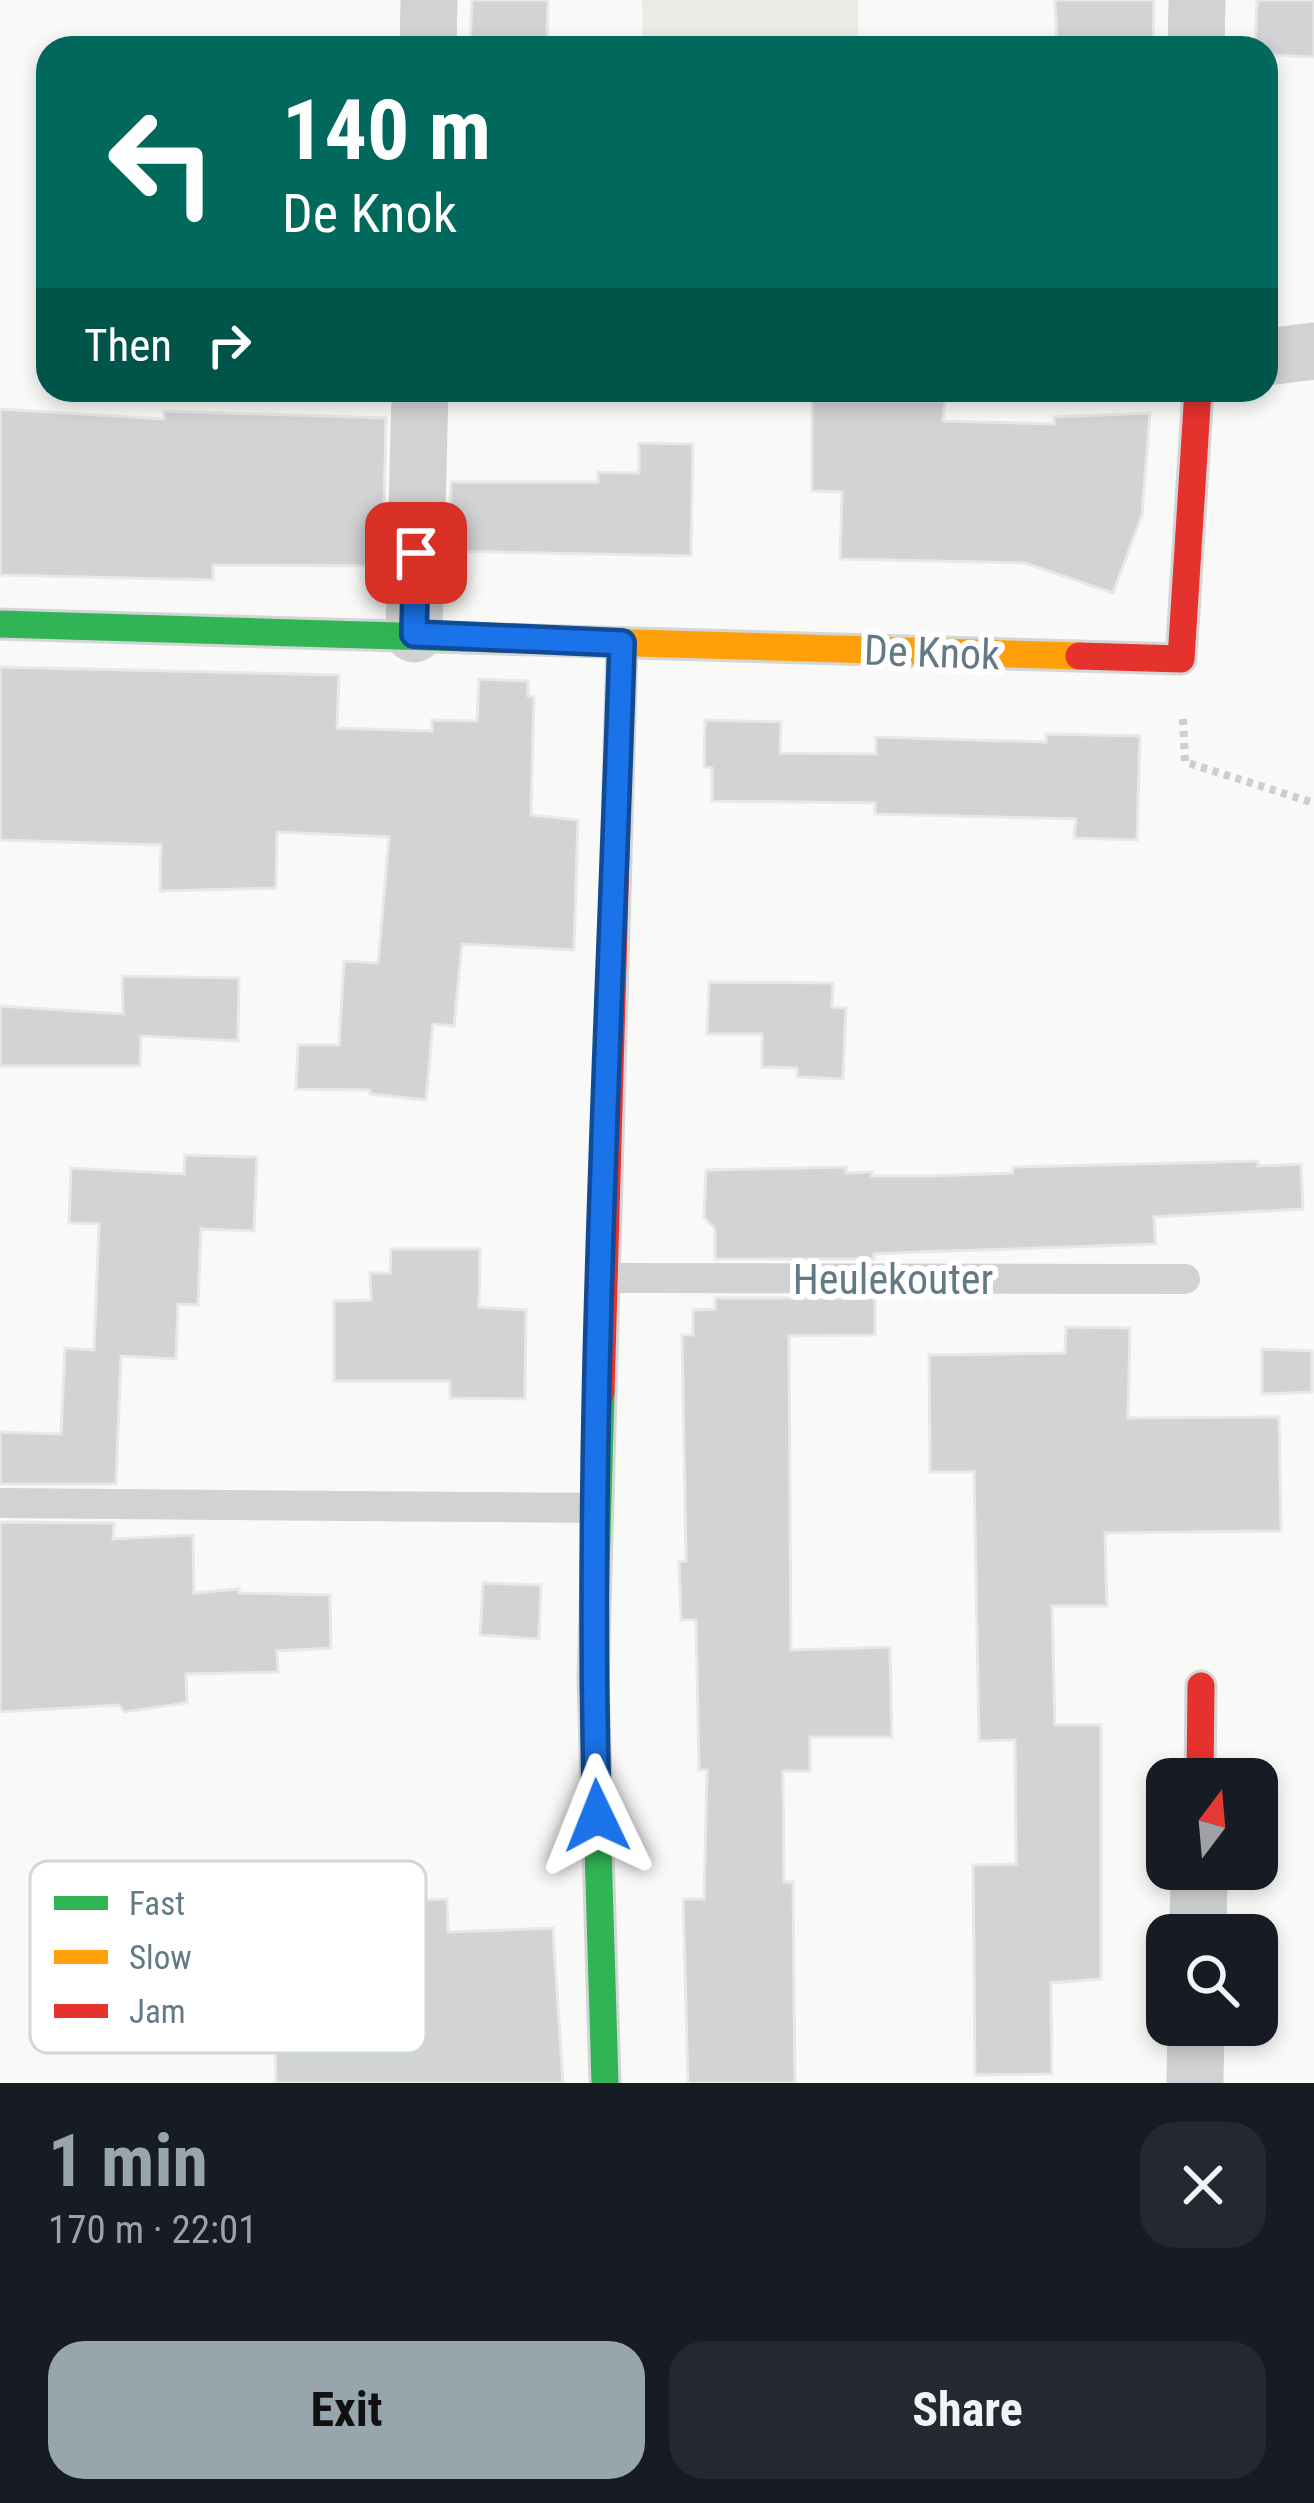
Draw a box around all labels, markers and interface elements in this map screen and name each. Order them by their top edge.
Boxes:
text: 140 m [282,81,491,180]
icon: left [84,84,240,240]
text: De Knok [282,182,457,245]
icon: right [196,312,262,378]
text: Then [84,319,172,372]
pin [365,502,467,604]
icon: arrive [383,520,449,586]
street label: De Knok [863,626,1001,679]
street label: Heulekouter [793,1255,993,1304]
position arrow [534,1753,660,1879]
north arrow [1146,1758,1278,1890]
map controls [1146,1758,1278,2046]
legend [30,1861,426,2053]
text: Fast [129,1884,185,1923]
button: search [1146,1914,1278,2046]
text: Slow [129,1938,192,1977]
text: Jam [129,1992,186,2031]
text: 1 min [48,2119,208,2204]
button: close [1140,2122,1266,2248]
text: 170 m · 22:01 [48,2207,258,2253]
button: Exit [48,2341,645,2479]
button: Share [669,2341,1266,2479]

